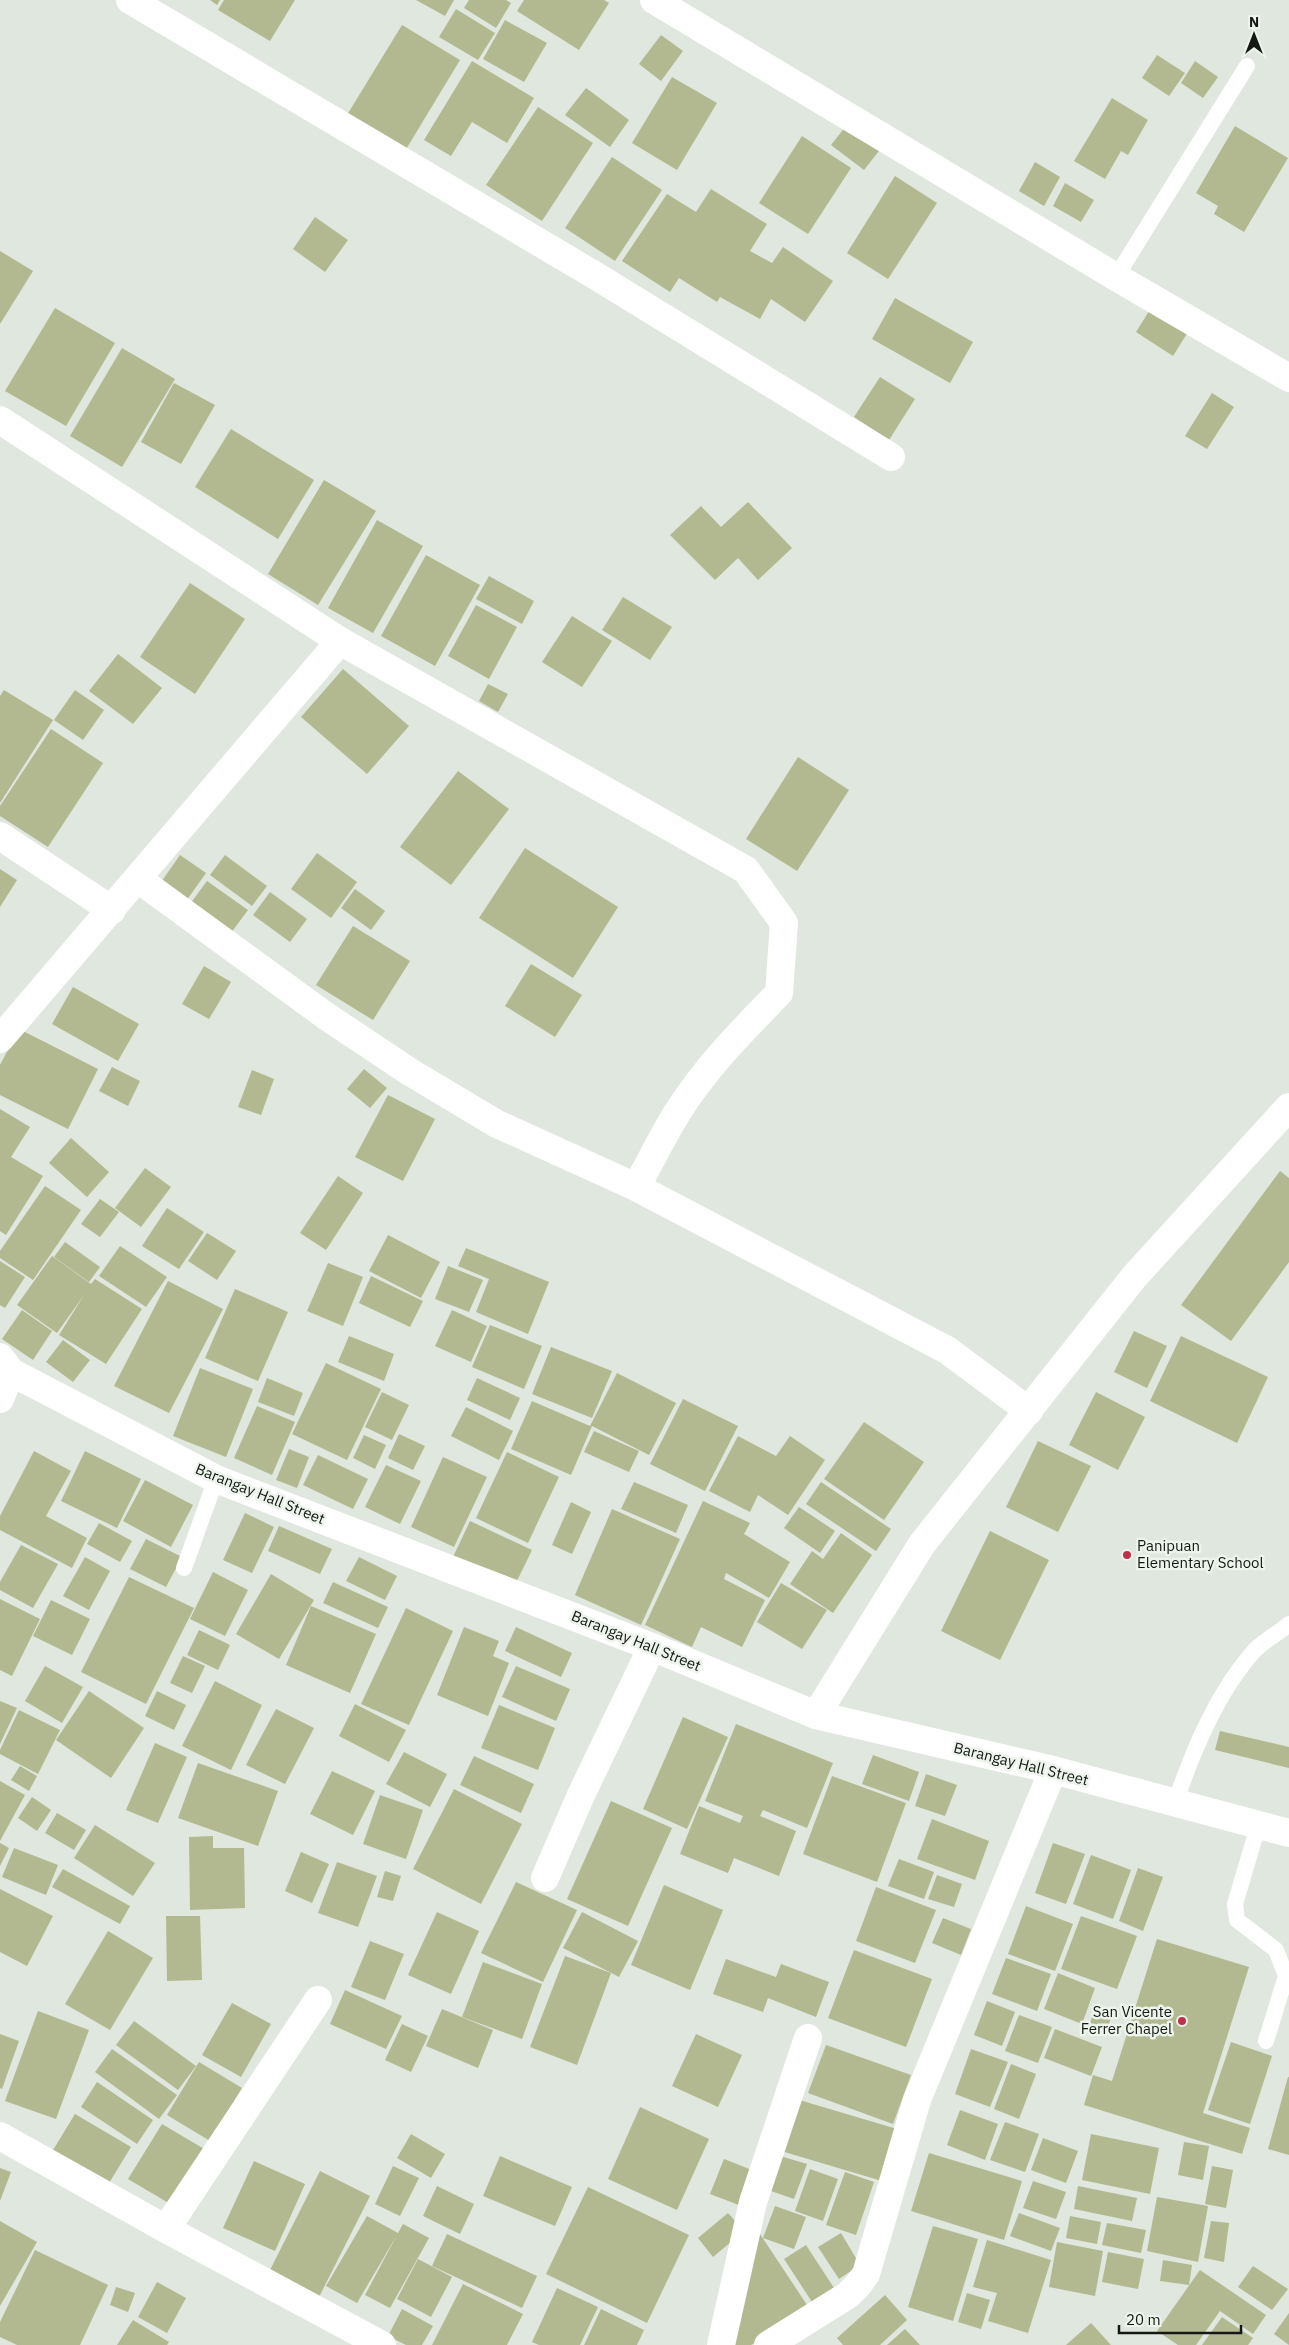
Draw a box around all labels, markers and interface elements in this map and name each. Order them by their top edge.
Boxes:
north arrow [1229,10,1279,60]
text: N [1249,13,1259,31]
street label: Barangay Hall Street [193,1459,328,1528]
place label: Panipuan Elementary School [1137,1536,1264,1572]
marker: Panipuan Elementary School [1121,1549,1133,1561]
street label: Barangay Hall Street [569,1606,704,1675]
street label: Barangay Hall Street [952,1738,1090,1789]
place label: San Vicente Ferrer Chapel [1081,2002,1172,2038]
marker: San Vicente Ferrer Chapel [1176,2015,1188,2027]
scale bar [1119,2302,1242,2334]
text: 20 m [1126,2310,1161,2329]

